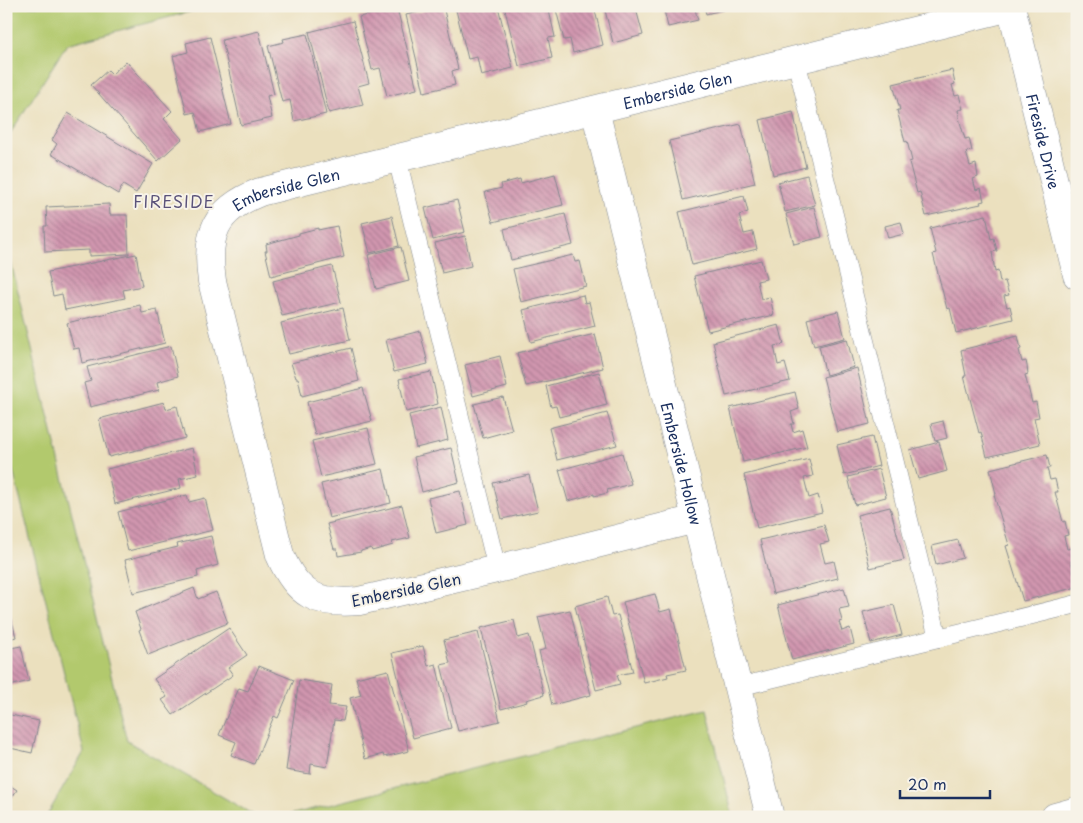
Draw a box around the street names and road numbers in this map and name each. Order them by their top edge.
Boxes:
street label: Emberside Glen [620,65,734,114]
street label: Fireside Drive [1021,91,1067,191]
street label: Emberside Glen [227,161,342,216]
street label: Emberside Hollow [656,400,709,528]
street label: Emberside Glen [349,566,463,612]

